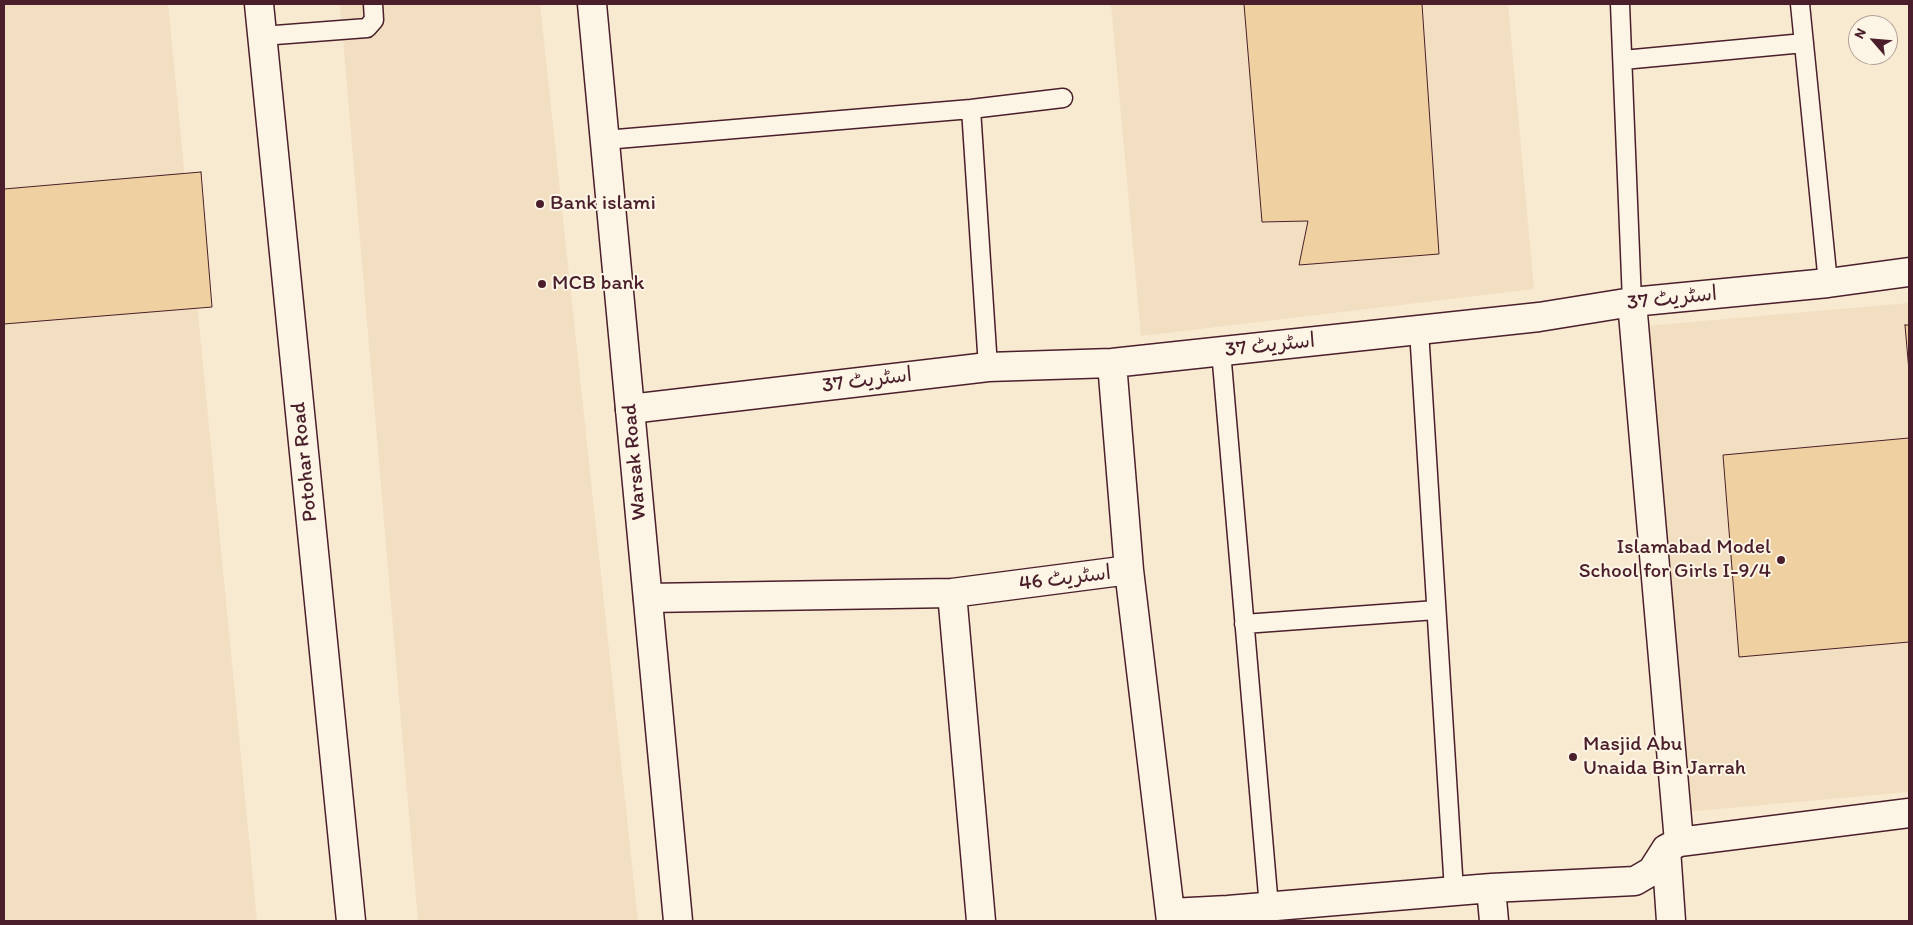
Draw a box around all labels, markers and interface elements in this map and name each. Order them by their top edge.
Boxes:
north arrow [1848,15,1898,65]
text: N [1850,25,1870,41]
place label: Bank islami [550,191,656,217]
marker: Bank islami [534,198,546,210]
place label: MCB bank [552,271,644,297]
marker: MCB bank [536,278,548,290]
street label: اسٹریٹ 37 [1626,282,1718,316]
street label: اسٹریٹ 37 [1224,329,1316,363]
street label: اسٹریٹ 37 [820,363,914,399]
street label: Potohar Road [286,401,324,523]
street label: Warsak Road [617,403,653,521]
place label: Islamabad Model School for Girls I-9/4 [1579,535,1771,585]
marker: Islamabad Model School for Girls I-9/4 [1775,554,1787,566]
street label: اسٹریٹ 46 [1018,561,1112,597]
place label: Masjid Abu Unaida Bin Jarrah [1583,732,1746,782]
marker: Masjid Abu Unaida Bin Jarrah [1567,751,1579,763]

